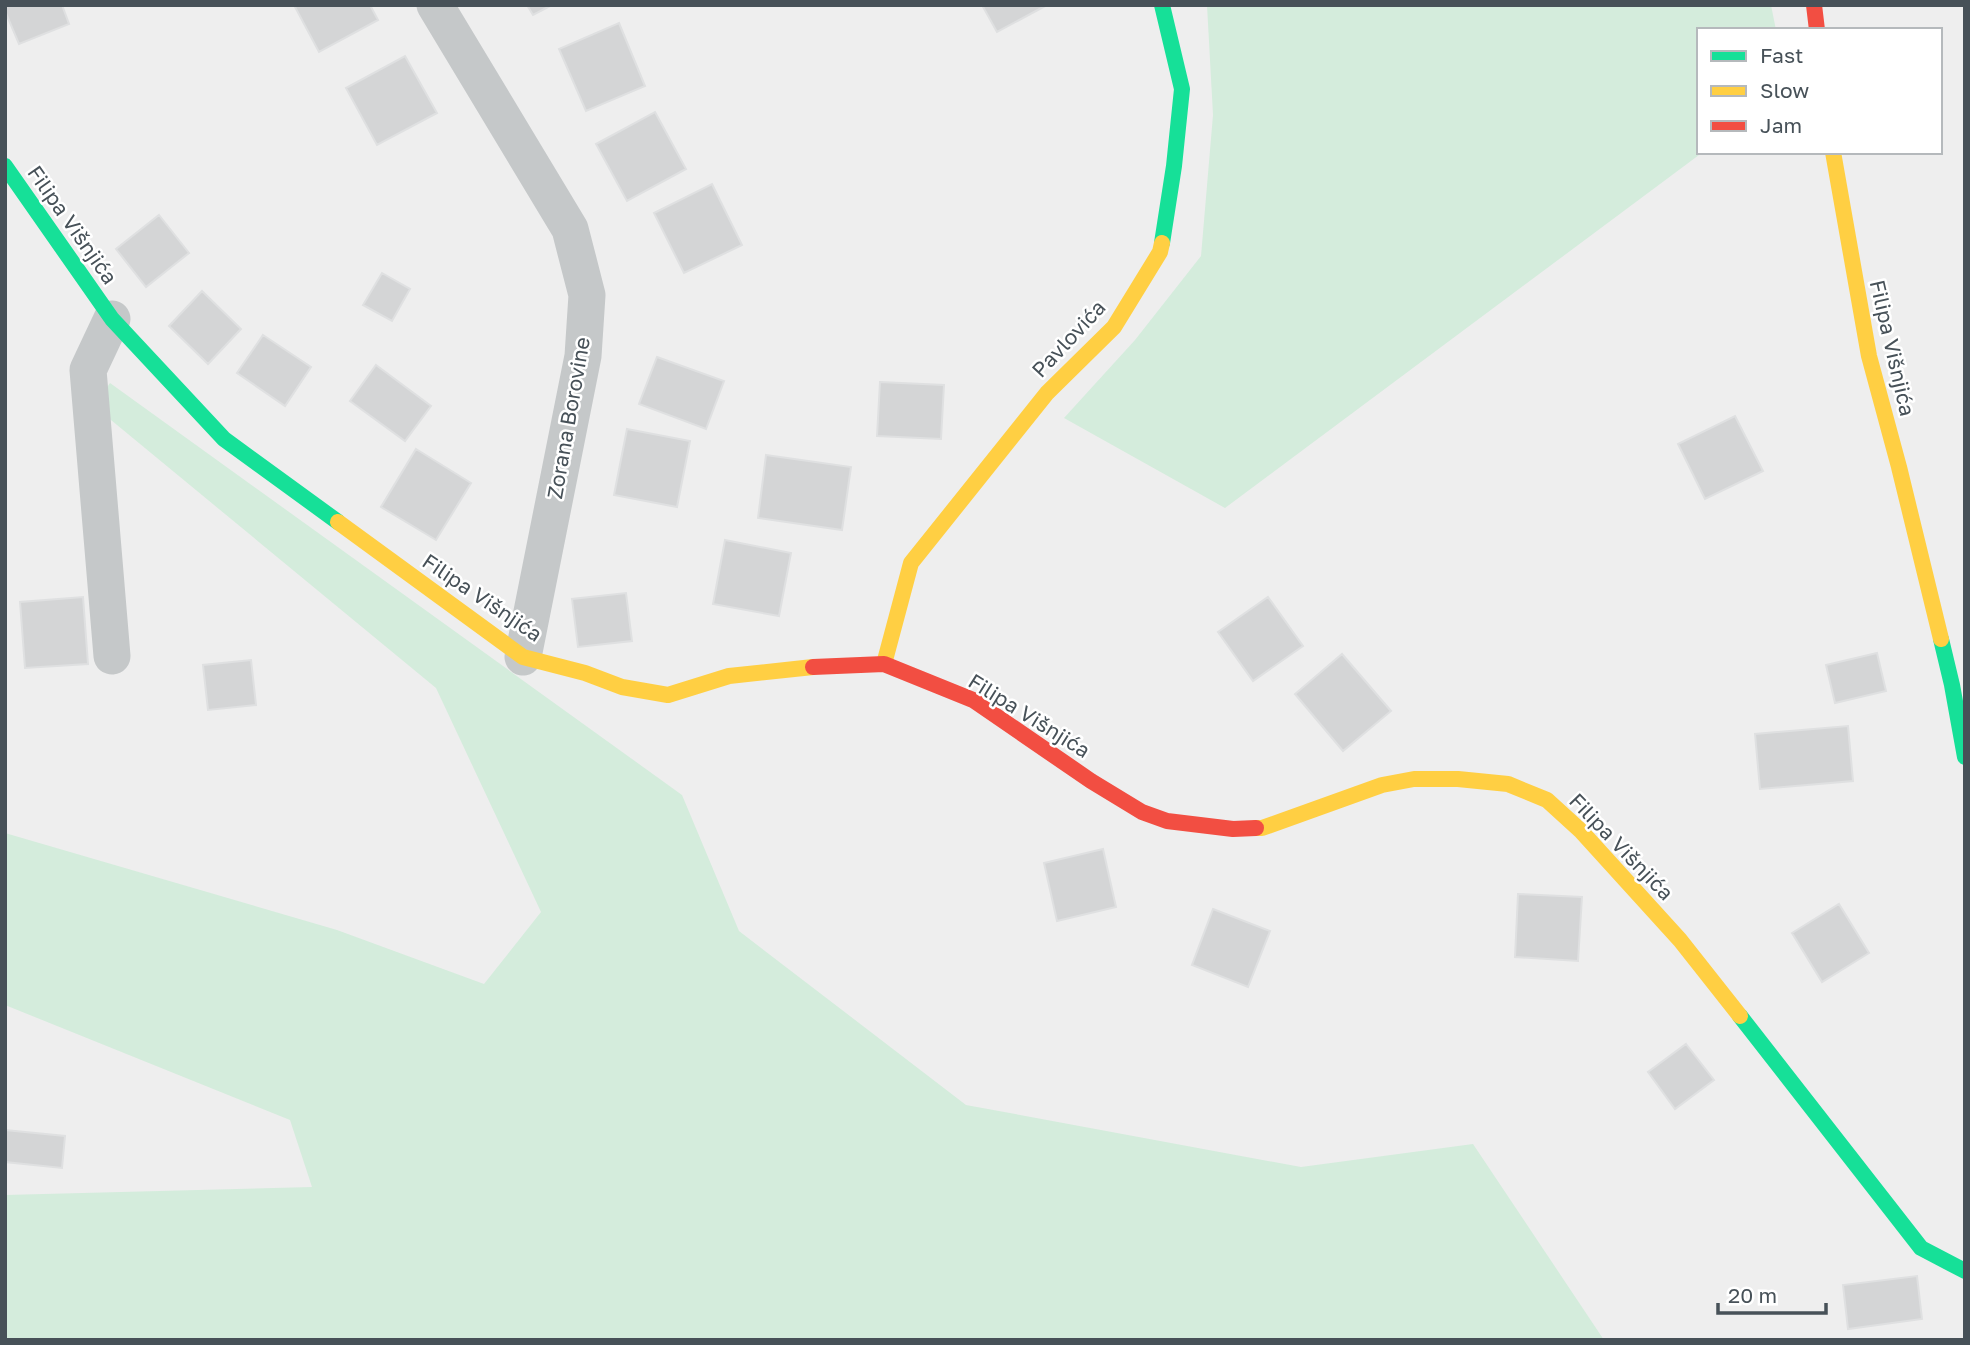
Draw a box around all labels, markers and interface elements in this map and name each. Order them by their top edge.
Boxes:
legend [1697,28,1942,154]
text: Fast [1760,42,1803,68]
text: Slow [1760,77,1809,103]
text: Jam [1760,112,1802,138]
street label: Filipa Višnjića [22,160,123,289]
street label: Filipa Višnjića [1865,277,1921,418]
street label: Pavlovića [1026,294,1111,382]
street label: Zorana Borovine [541,335,595,501]
street label: Filipa Višnjića [418,548,547,647]
street label: Filipa Višnjića [964,667,1095,763]
street label: Filipa Višnjića [1564,787,1679,905]
scale bar [1718,1272,1826,1316]
text: 20 m [1728,1282,1777,1308]

